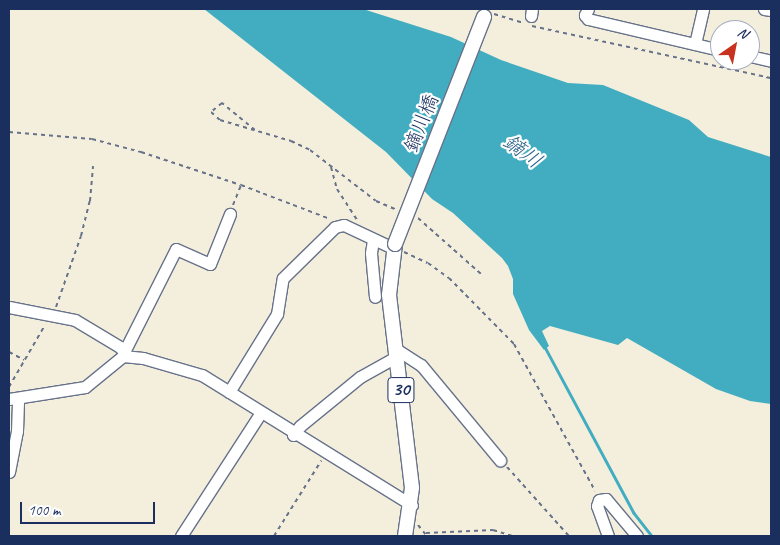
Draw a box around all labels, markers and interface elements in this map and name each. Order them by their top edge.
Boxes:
north arrow [710,20,760,70]
text: N [735,23,751,42]
street label: 鏑川橋 [399,91,443,155]
water label: 鏑川 [499,128,547,174]
road number: 30 [387,374,415,406]
scale bar [22,492,158,524]
text: 100 m [28,501,60,520]

